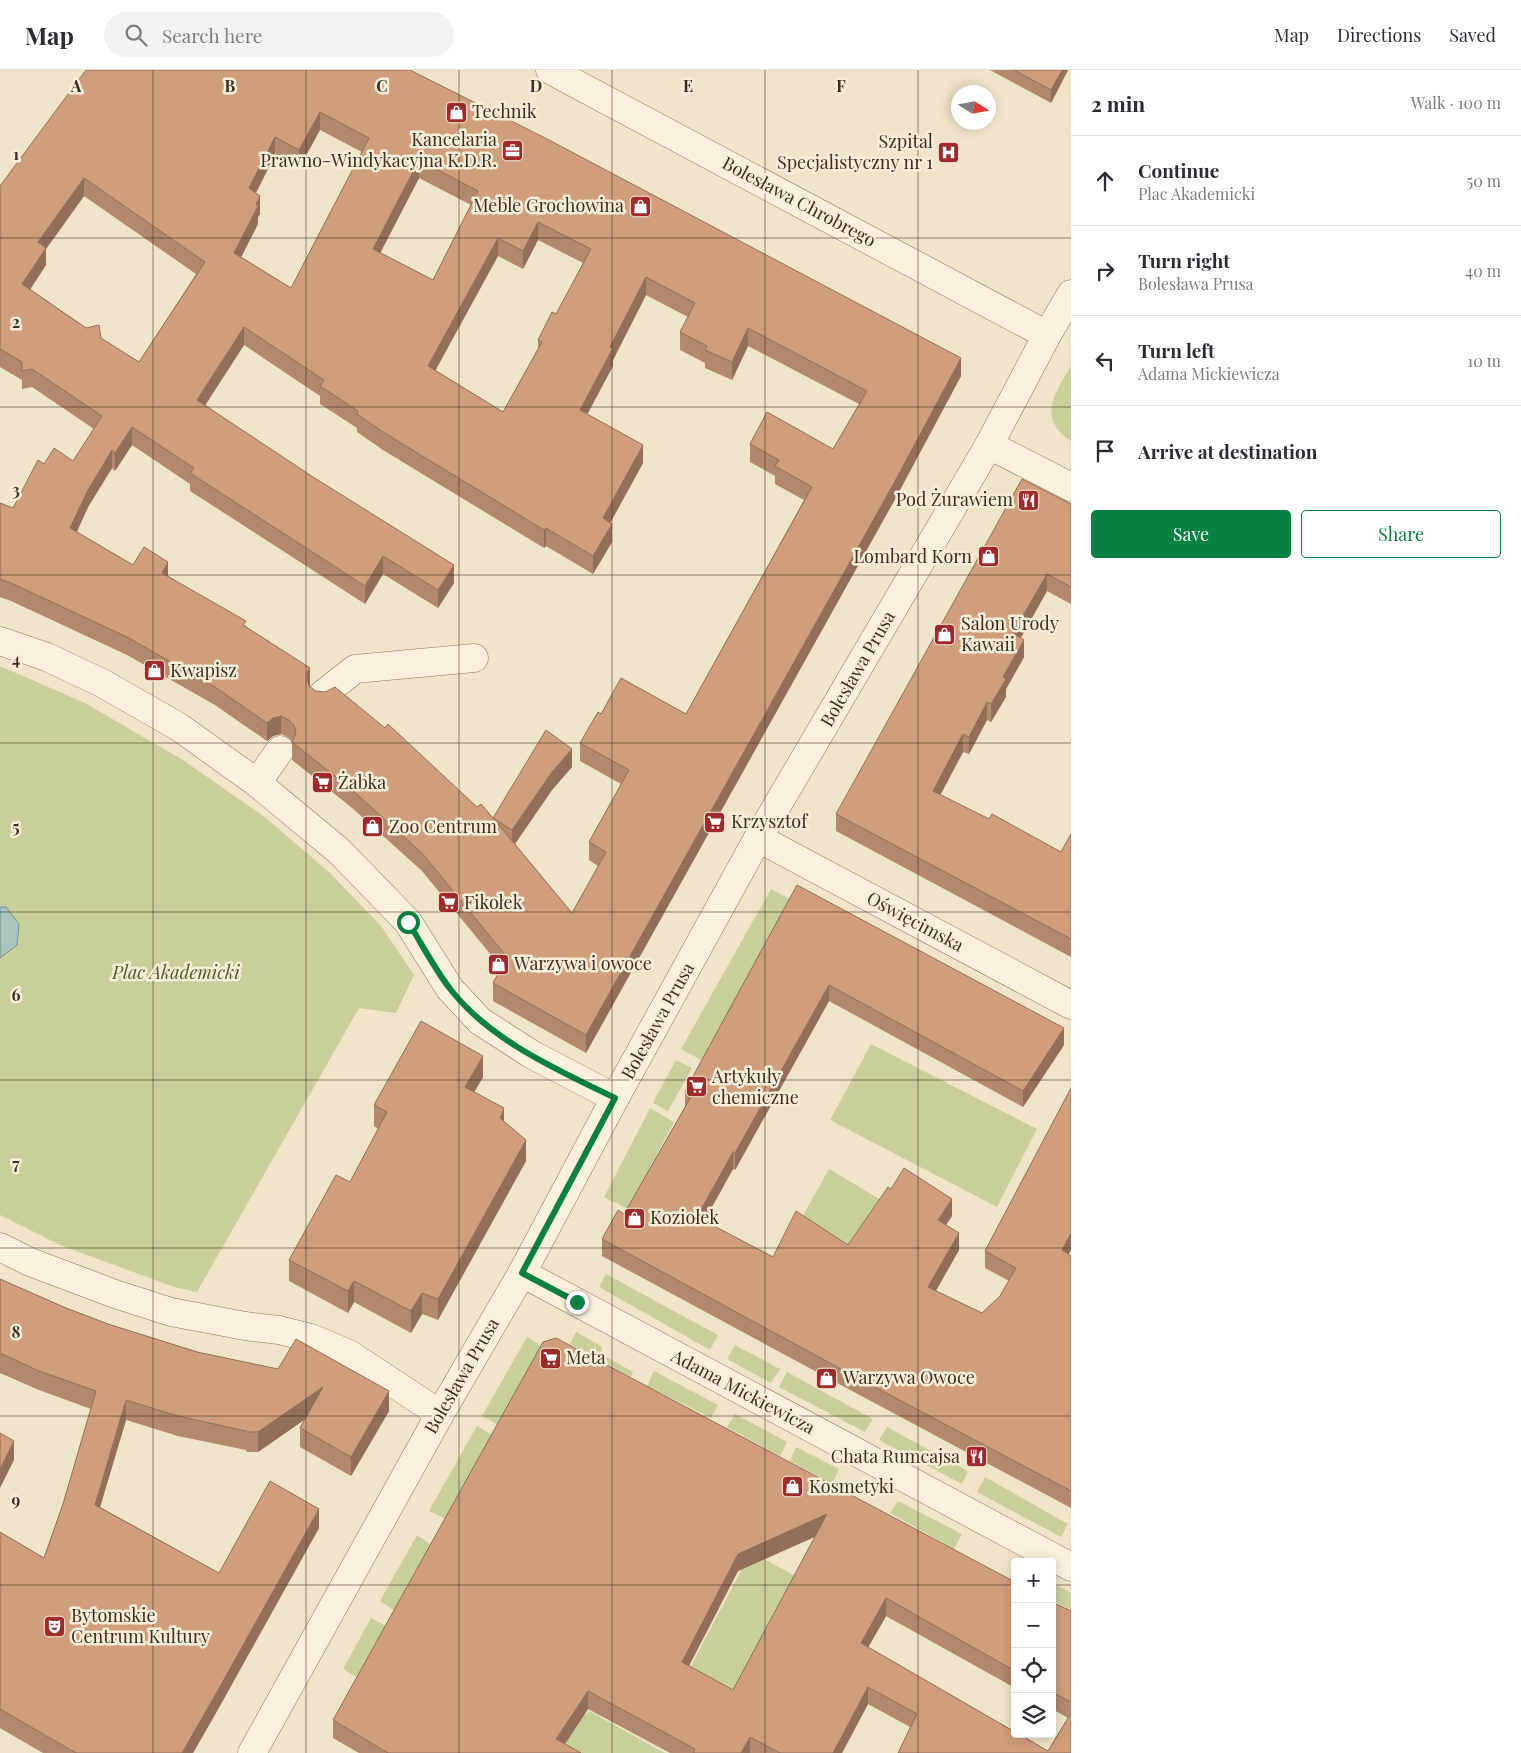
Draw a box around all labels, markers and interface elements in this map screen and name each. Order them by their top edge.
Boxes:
search box [104,12,454,57]
text: Map [25,19,74,51]
icon: search [122,21,150,49]
text: Search here [162,22,262,48]
text: Map [1274,23,1309,47]
text: Directions [1337,23,1421,47]
text: Saved [1449,23,1496,47]
text: A [70,75,82,96]
text: B [225,75,236,96]
text: C [376,75,388,96]
text: D [530,75,542,96]
text: E [683,75,693,96]
text: F [836,75,846,96]
north arrow [951,85,996,130]
text: 2 min [1091,89,1145,117]
text: Walk · 100 m [1411,92,1501,113]
place label: Technik [472,99,537,123]
shop icon: Technik [444,100,468,124]
place label: Kancelaria Prawno-Windykacyjna K.D.R. [260,127,497,172]
place label: Szpital Specjalistyczny nr 1 [777,129,933,174]
office icon: Kancelaria Prawno-Windykacyjna K.D.R. [501,138,525,162]
hospital icon: Szpital Specjalistyczny nr 1 [937,140,961,164]
text: 1 [13,143,19,164]
street label: Bolesława Chrobrego [719,150,881,252]
text: Continue [1138,157,1219,183]
icon: ahead [1091,167,1119,195]
text: 50 m [1467,170,1501,191]
text: Plac Akademicki [1138,183,1255,204]
place label: Meble Grochowina [473,193,624,217]
shop icon: Meble Grochowina [628,194,652,218]
text: Turn right [1138,247,1230,273]
icon: right [1091,257,1119,285]
text: 40 m [1465,260,1501,281]
text: Bolesława Prusa [1138,273,1254,294]
text: 2 [12,311,20,332]
text: Turn left [1138,337,1215,363]
icon: left [1091,347,1119,375]
text: 10 m [1467,350,1501,371]
text: Adama Mickiewicza [1138,363,1280,384]
icon: arrive [1091,437,1119,465]
text: Arrive at destination [1138,438,1318,464]
text: 3 [12,479,20,500]
place label: Pod Żurawiem [896,487,1013,511]
restaurant icon: Pod Żurawiem [1017,488,1041,512]
button: Save [1091,510,1291,558]
button: Share [1301,510,1501,558]
place label: Lombard Korn [853,544,972,568]
shop icon: Lombard Korn [976,545,1000,569]
street label: Bolesława Prusa [814,606,900,731]
place label: Salon Urody Kawaii [961,611,1059,656]
shop icon: Salon Urody Kawaii [933,622,957,646]
text: 4 [12,648,20,669]
place label: Kwapisz [170,658,237,682]
shop icon: Kwapisz [142,659,166,683]
place label: Żabka [338,770,386,794]
supermarket icon: Żabka [310,771,334,795]
place label: Krzysztof [731,809,809,833]
supermarket icon: Krzysztof [703,810,727,834]
place label: Zoo Centrum [389,814,497,838]
shop icon: Zoo Centrum [361,815,385,839]
text: 5 [12,816,20,837]
street label: Oświęcimska [863,886,968,957]
place label: Fikołek [464,890,523,914]
supermarket icon: Fikołek [436,891,460,915]
route start [397,911,420,934]
place label: Warzywa i owoce [513,951,652,975]
shop icon: Warzywa i owoce [486,952,510,976]
street label: Bolesława Prusa [615,958,699,1083]
park label: Plac Akademicki [111,960,240,984]
text: 6 [12,984,21,1005]
place label: Artykuły chemiczne [711,1064,799,1109]
supermarket icon: Artykuły chemiczne [684,1075,708,1099]
text: 7 [12,1153,20,1174]
place label: Koziołek [650,1205,719,1229]
shop icon: Koziołek [622,1206,646,1230]
route end [566,1291,589,1314]
street label: Bolesława Prusa [418,1313,504,1438]
text: 8 [12,1321,21,1342]
street label: Adama Mickiewicza [667,1343,819,1439]
place label: Meta [566,1345,606,1369]
supermarket icon: Meta [538,1346,562,1370]
place label: Warzywa Owoce [842,1365,975,1389]
shop icon: Warzywa Owoce [815,1366,839,1390]
place label: Chata Rumcajsa [831,1444,960,1468]
restaurant icon: Chata Rumcajsa [964,1445,988,1469]
place label: Kosmetyki [809,1474,894,1498]
shop icon: Kosmetyki [781,1475,805,1499]
text: 9 [12,1489,21,1510]
map controls [1011,1558,1056,1738]
button: + [1011,1558,1056,1603]
place label: Bytomskie Centrum Kultury [71,1603,210,1648]
button: − [1011,1603,1056,1648]
theatre icon: Bytomskie Centrum Kultury [43,1614,67,1638]
button: locate [1011,1648,1056,1693]
button: layers [1011,1693,1056,1738]

